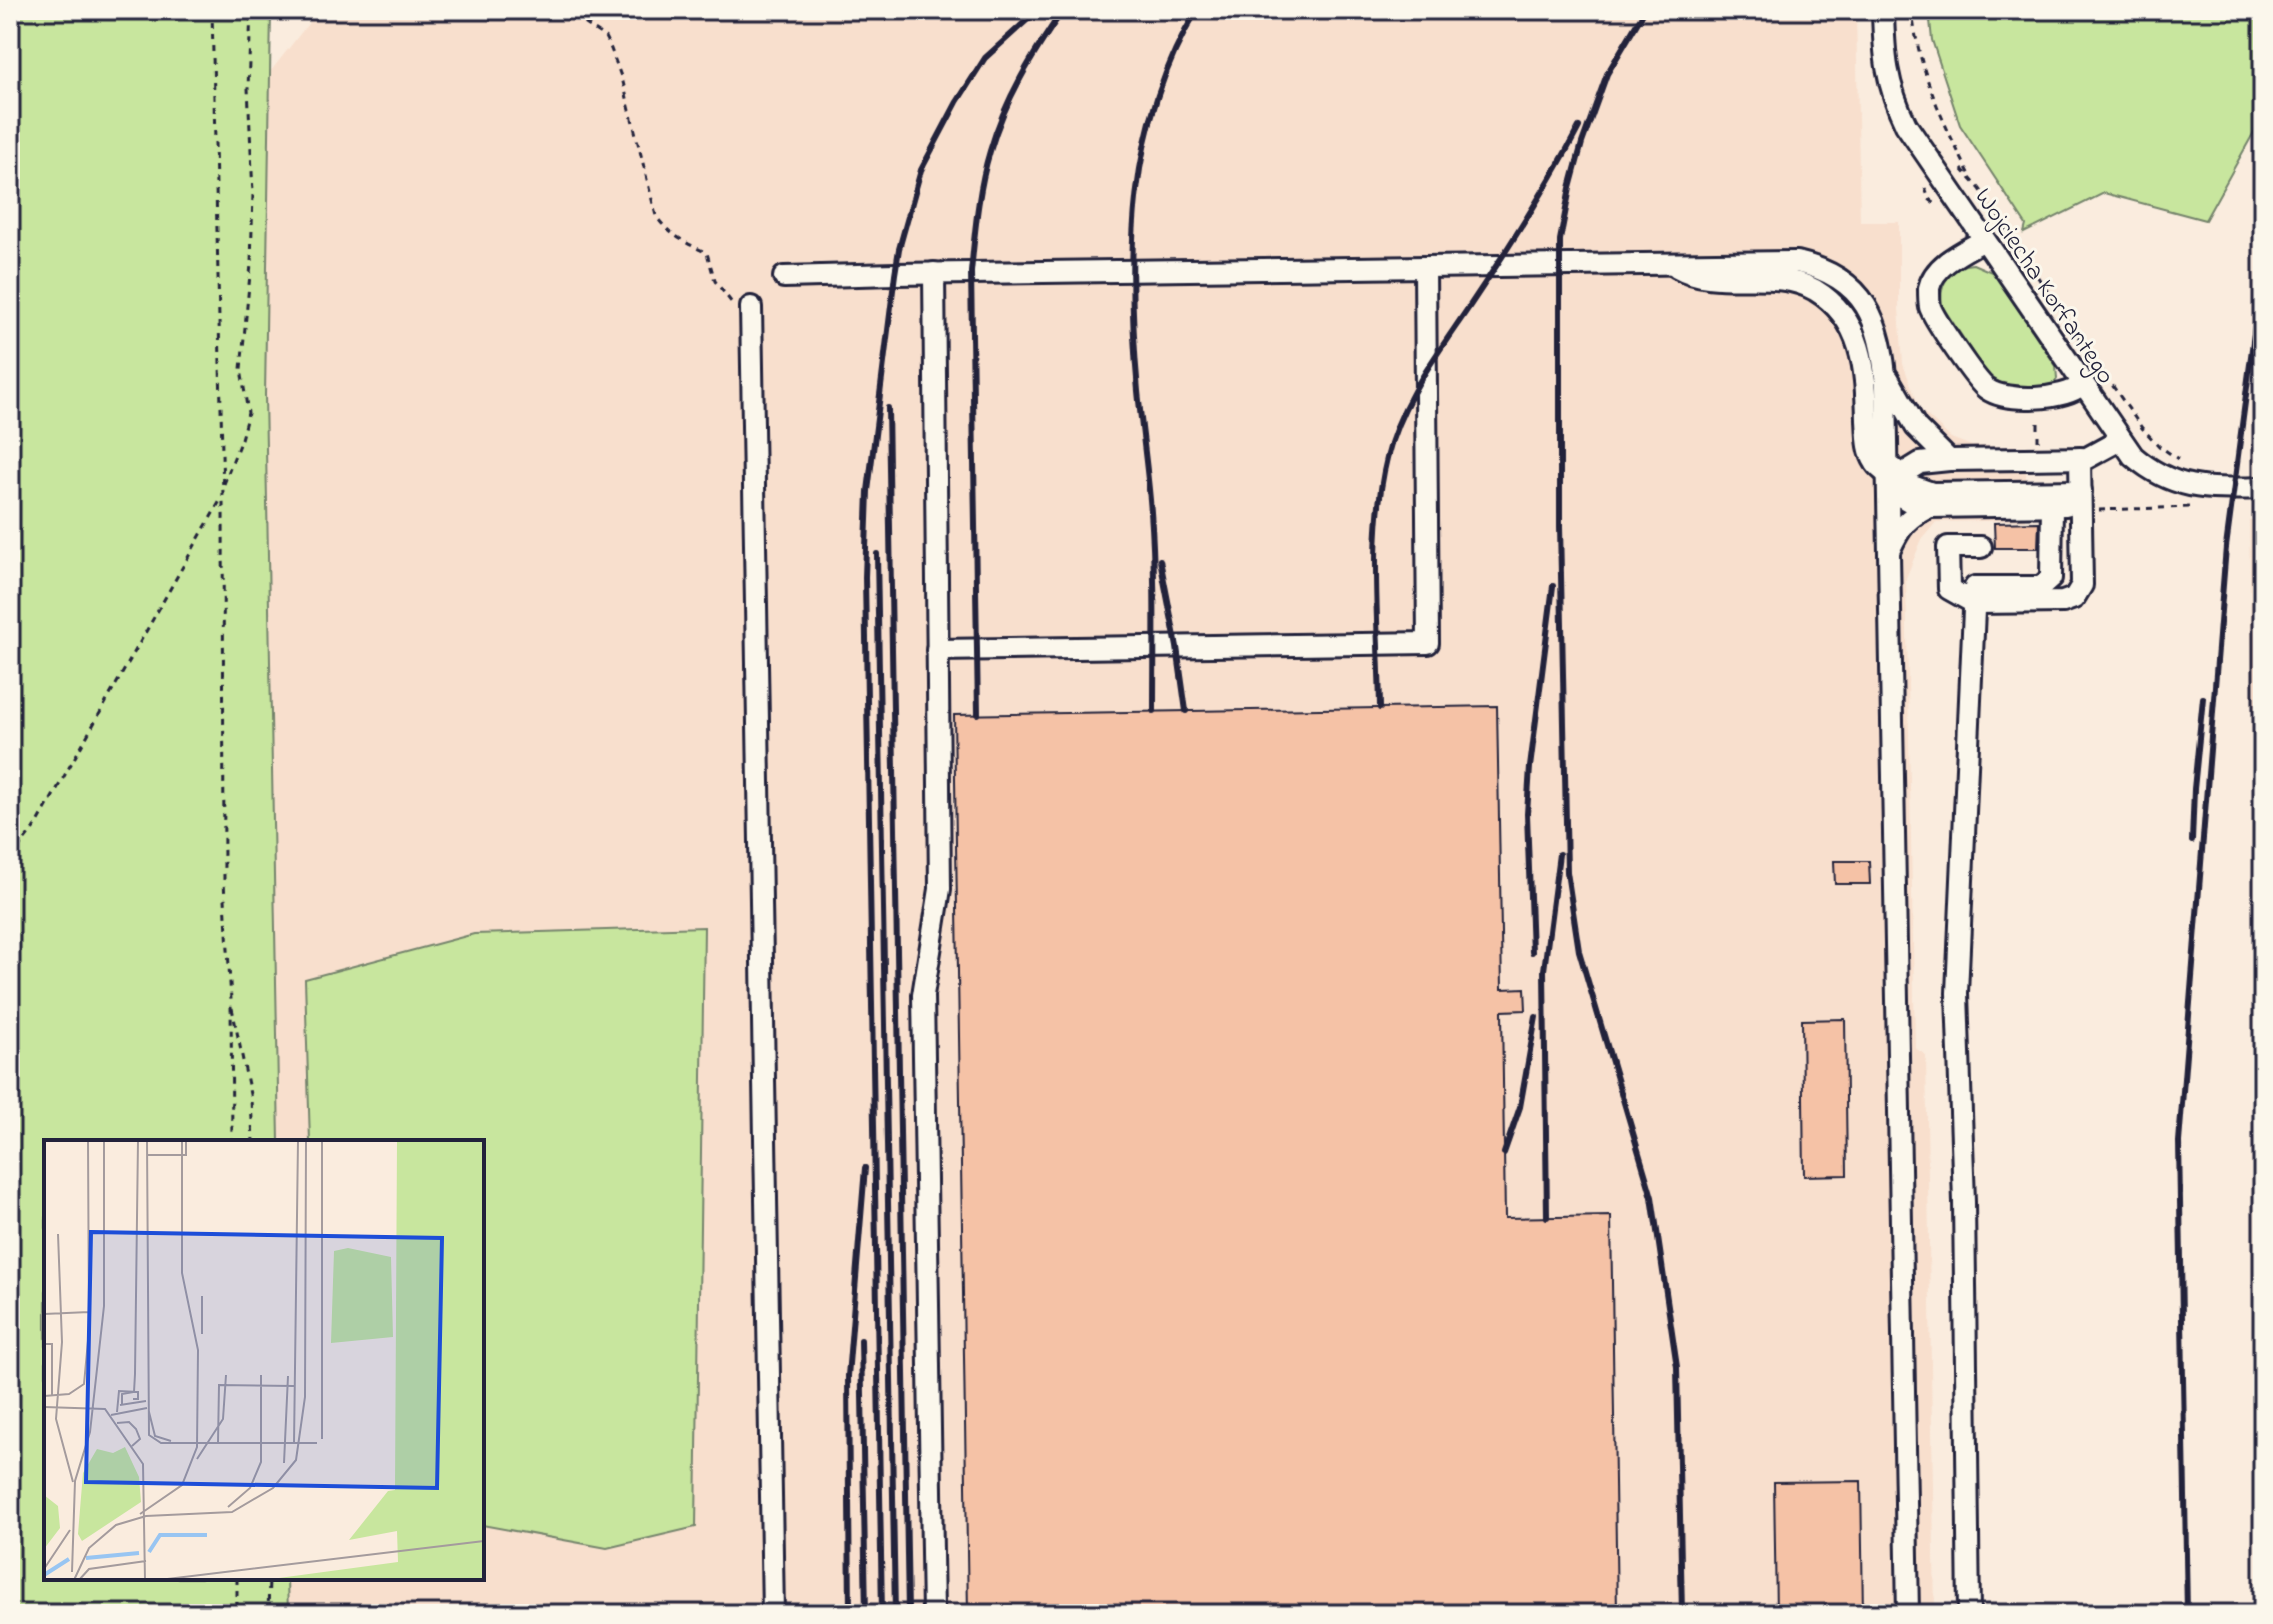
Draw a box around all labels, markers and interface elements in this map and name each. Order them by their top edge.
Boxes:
street label: Wojciecha Korfantego [1964,181,2123,392]
inset map [44,1140,484,1580]

